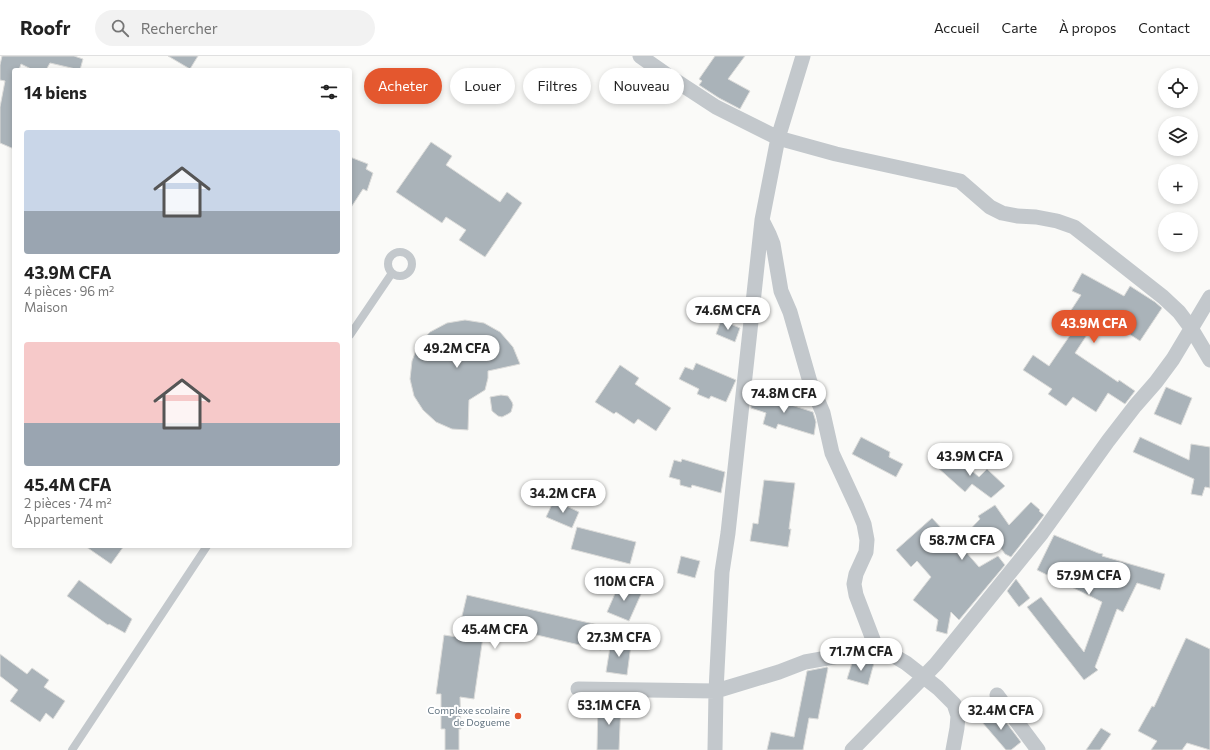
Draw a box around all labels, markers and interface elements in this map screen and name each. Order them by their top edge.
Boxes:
search box [95,10,375,46]
text: Roofr [20,16,71,39]
icon: search [109,17,131,39]
text: Rechercher [141,19,218,37]
text: Accueil [934,19,980,36]
text: Carte [1002,19,1037,36]
text: À propos [1059,19,1116,36]
text: Contact [1138,19,1190,36]
chip: Acheter [364,68,442,104]
chip: Louer [450,68,515,104]
chip: Filtres [523,68,591,104]
chip: Nouveau [599,68,684,104]
map controls [1158,68,1198,252]
button: locate [1158,68,1198,108]
icon: filters [318,81,340,103]
text: 14 biens [24,82,87,103]
button: layers [1158,116,1198,156]
icon: home [146,156,218,228]
button: + [1158,164,1198,204]
button: − [1158,212,1198,252]
text: 43.9M CFA [24,262,111,283]
text: 4 pièces · 96 m² [24,283,114,299]
pin: 74.6M CFA [682,297,774,331]
text: Maison [24,299,68,315]
text: 74.6M CFA [695,302,761,318]
pin: 43.9M CFA [1048,310,1140,344]
text: 43.9M CFA [1061,315,1127,331]
pin: 49.2M CFA [411,335,503,369]
text: 49.2M CFA [424,340,490,356]
icon: home [146,368,218,440]
pin: 74.8M CFA [738,380,830,414]
text: 74.8M CFA [751,385,817,401]
pin: 43.9M CFA [924,443,1016,477]
text: 43.9M CFA [937,448,1003,464]
text: 45.4M CFA [24,474,112,495]
pin: 34.2M CFA [517,480,609,514]
text: 34.2M CFA [530,485,596,501]
text: 2 pièces · 74 m² [24,495,112,511]
text: Appartement [24,511,103,527]
pin: 58.7M CFA [916,527,1008,561]
text: 58.7M CFA [929,532,995,548]
pin: 57.9M CFA [1043,562,1135,596]
text: 57.9M CFA [1056,567,1122,583]
pin: 110M CFA [583,568,665,602]
text: 110M CFA [594,573,654,589]
pin: 45.4M CFA [449,616,541,650]
text: 45.4M CFA [462,621,528,637]
pin: 27.3M CFA [573,624,665,658]
text: 27.3M CFA [587,629,651,645]
pin: 71.7M CFA [815,638,907,672]
text: 71.7M CFA [829,643,893,659]
pin: 53.1M CFA [563,692,655,726]
text: 53.1M CFA [577,697,641,713]
pin: 32.4M CFA [955,697,1047,731]
text: 32.4M CFA [968,702,1034,718]
place label: Complexe scolaire de Dogueme [428,704,510,728]
marker: Complexe scolaire de Dogueme [513,711,523,721]

